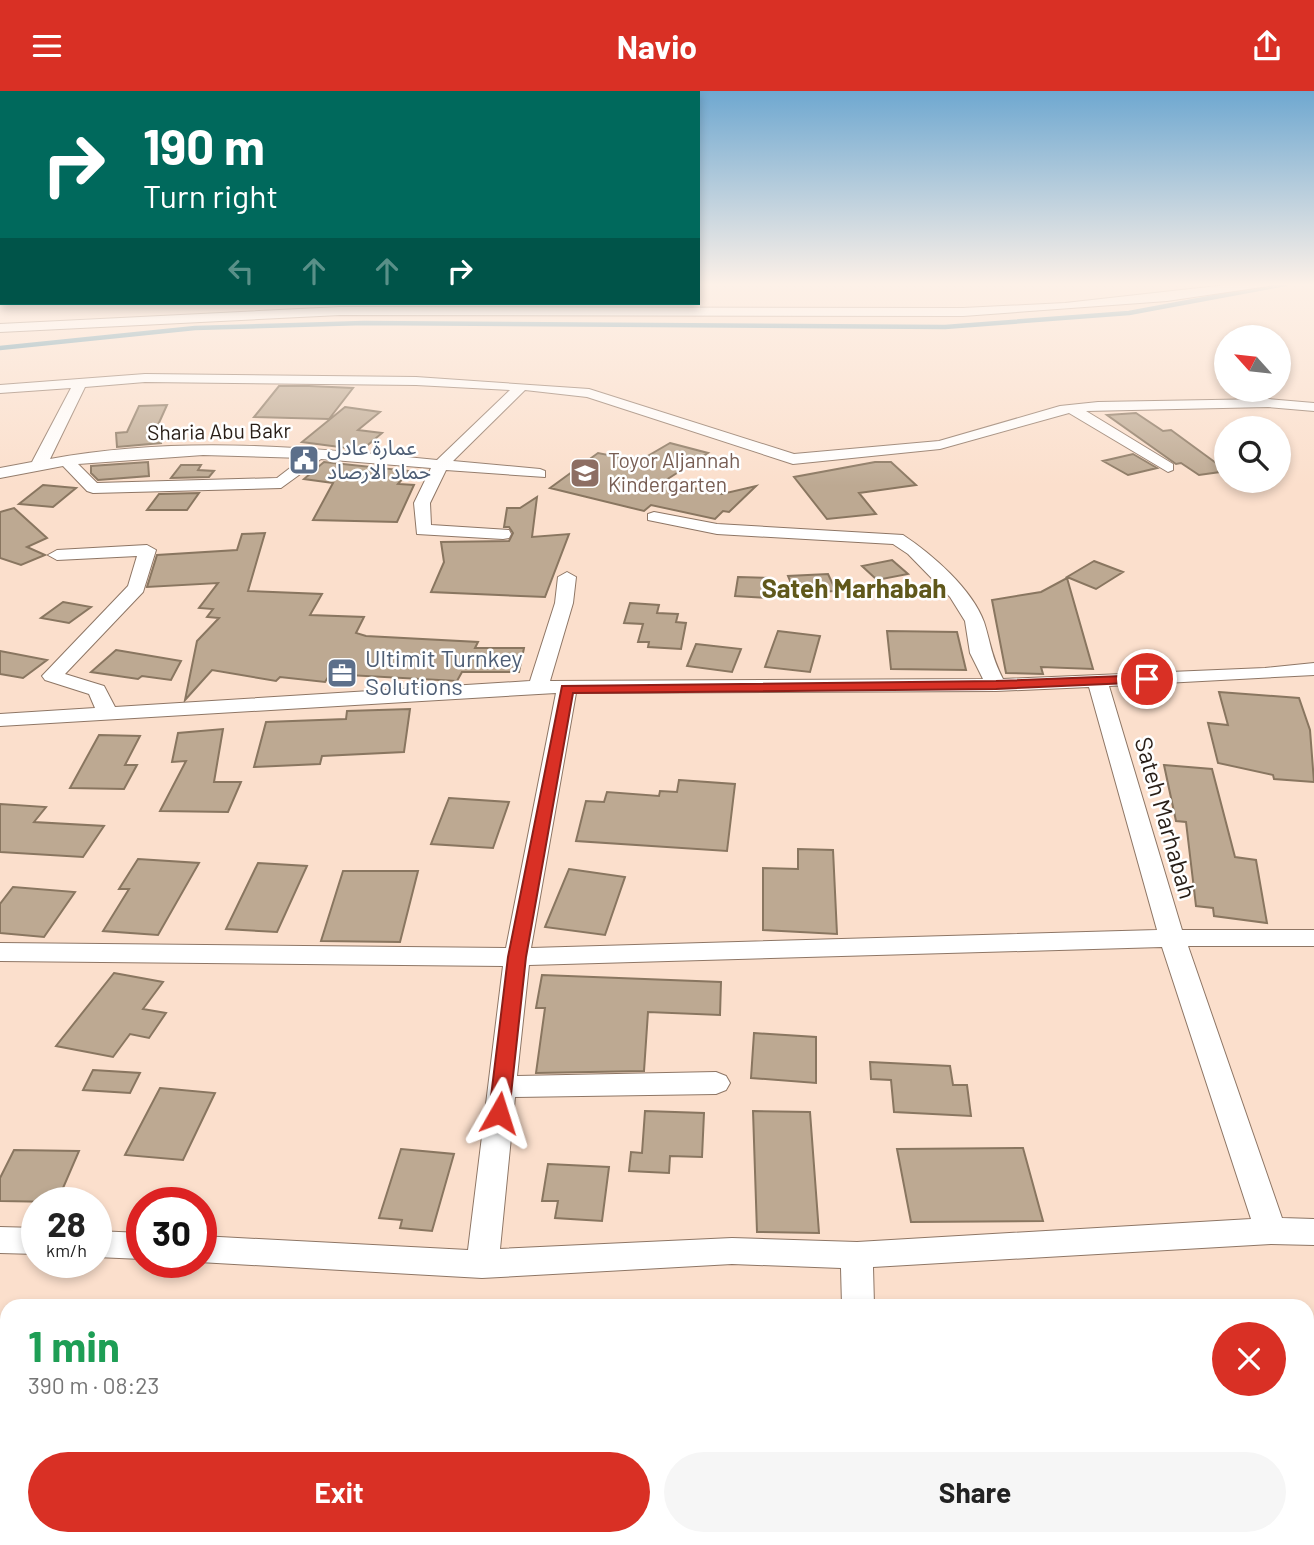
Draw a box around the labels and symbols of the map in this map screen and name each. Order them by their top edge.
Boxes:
north arrow [1214,325,1292,403]
street label: Sharia Abu Bakr [147,417,291,444]
place label: عمارة عادل حماد الارصاد [327,434,431,484]
public building icon: عمارة عادل حماد الارصاد [287,443,321,477]
place label: Toyor Aljannah Kindergarten [608,447,740,496]
school or university icon: Toyor Aljannah Kindergarten [568,456,602,490]
district label: Sateh Marhabah [762,572,946,603]
place label: Ultimit Turnkey Solutions [365,643,523,700]
pin [1117,649,1177,709]
office icon: Ultimit Turnkey Solutions [325,656,359,690]
street label: Sateh Marhabah [1130,733,1203,902]
position arrow [462,1076,536,1150]
speed limit sign: 30 [126,1187,217,1278]

